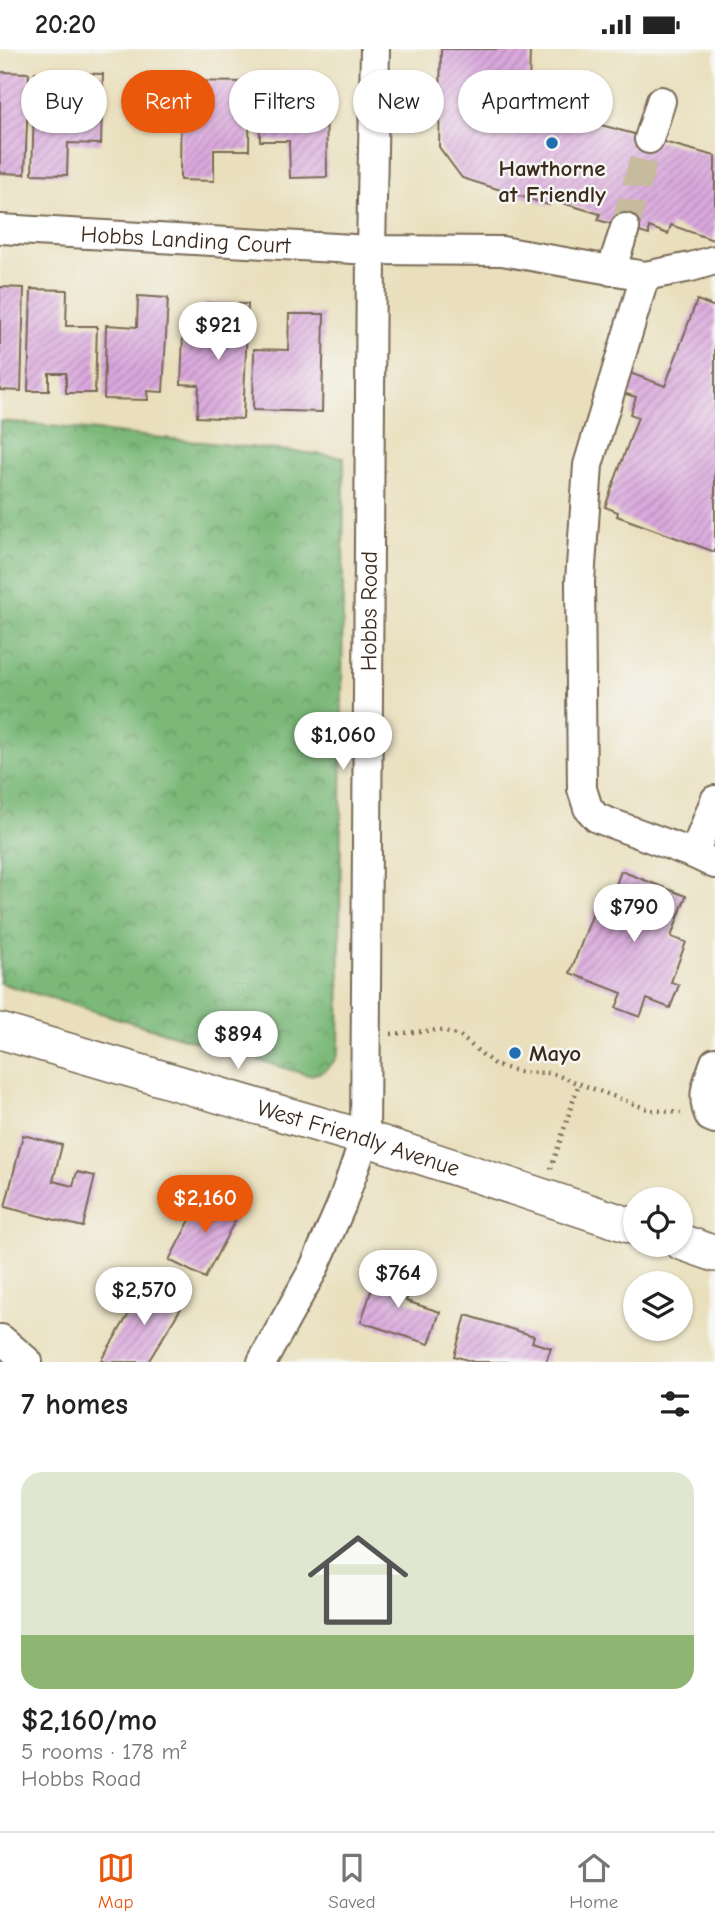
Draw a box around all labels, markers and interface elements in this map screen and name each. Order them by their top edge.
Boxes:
text: 20:20 [35,10,96,40]
chip: Buy [21,70,107,133]
chip: Rent [121,70,215,133]
chip: Filters [229,70,339,133]
chip: New [353,70,444,133]
chip: Apartment [458,70,613,133]
marker: Hawthorne at Friendly [544,135,560,151]
place label: Hawthorne at Friendly [498,155,606,208]
street label: Hobbs Landing Court [80,220,293,259]
pin: $921 [177,303,259,362]
text: $921 [195,311,241,338]
street label: Hobbs Road [355,551,382,671]
pin: $1,060 [286,713,400,772]
text: $1,060 [310,721,376,748]
pin: $790 [593,885,675,944]
text: $790 [610,893,658,920]
pin: $894 [197,1011,279,1071]
text: $894 [214,1020,262,1047]
place label: Mayo [529,1040,581,1067]
marker: Mayo [507,1045,523,1061]
street label: West Friendly Avenue [254,1094,463,1182]
pin: $2,160 [148,1175,262,1235]
text: $2,160 [173,1184,237,1211]
map controls [623,1187,693,1341]
button: locate [623,1187,693,1257]
pin: $764 [357,1251,439,1310]
text: $764 [375,1259,421,1286]
pin: $2,570 [87,1267,201,1327]
button: layers [623,1271,693,1341]
text: $2,570 [111,1276,177,1303]
icon: filters [656,1385,694,1423]
text: 7 homes [21,1387,128,1422]
icon: home [295,1517,421,1643]
text: $2,160/mo [21,1703,157,1738]
text: 5 rooms · 178 m² [21,1738,186,1765]
text: Hobbs Road [21,1765,141,1792]
tab: Map [97,1849,135,1913]
tab: Saved [328,1849,376,1913]
tab: Home [569,1849,618,1913]

